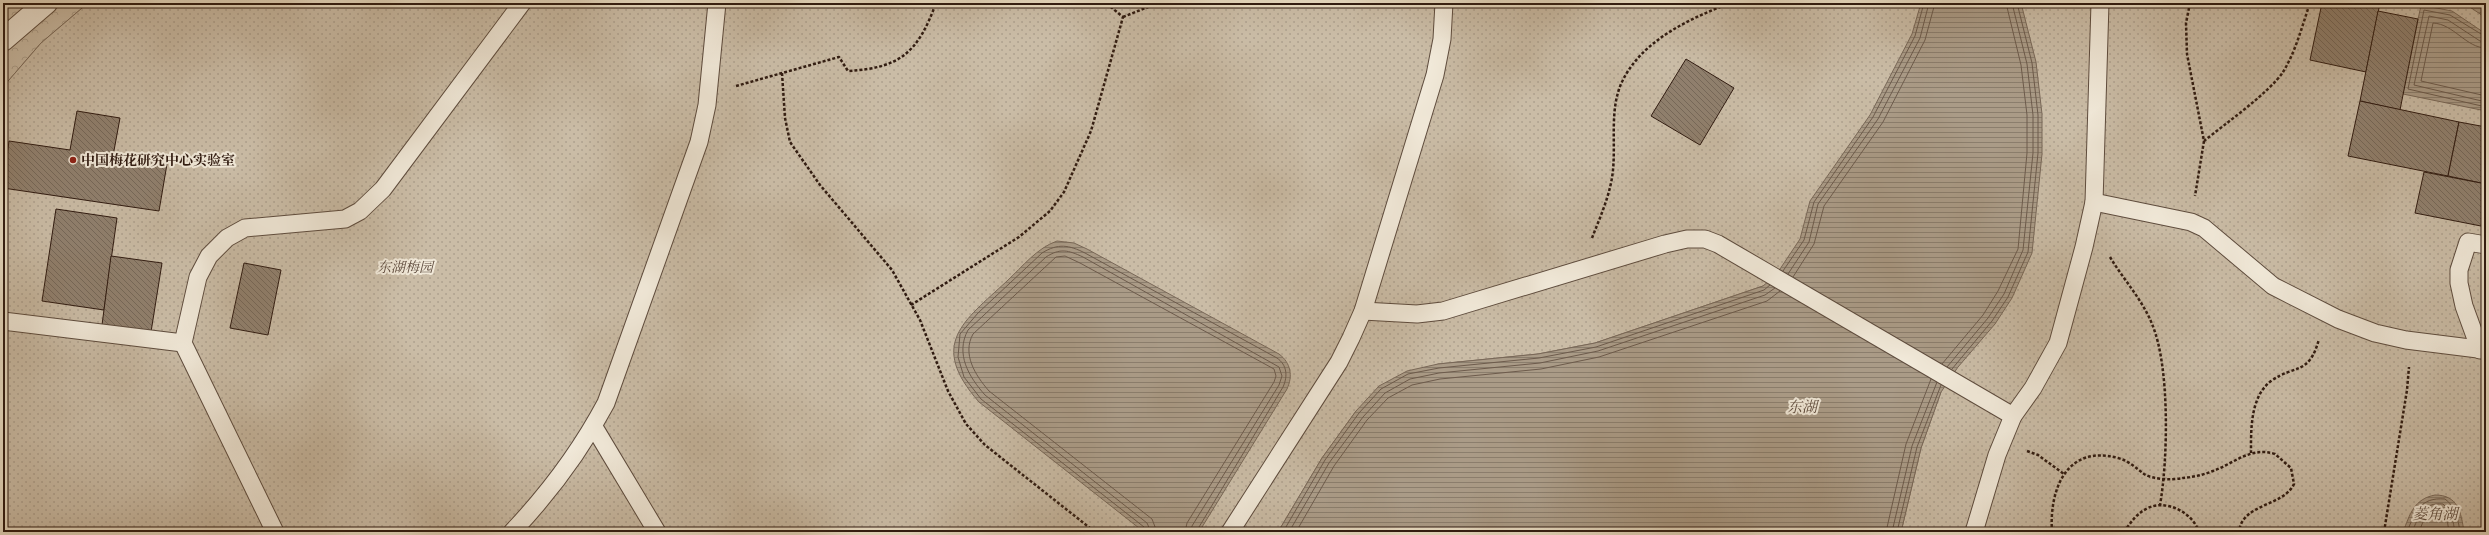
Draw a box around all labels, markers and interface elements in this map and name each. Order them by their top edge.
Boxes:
place label: 中国梅花研究中心实验室 [81,150,235,170]
marker: 中国梅花研究中心实验室 [68,155,78,165]
park label: 东湖梅园 [377,257,435,277]
water label: 东湖 [1787,396,1820,417]
water label: 菱角湖 [2412,503,2460,524]

